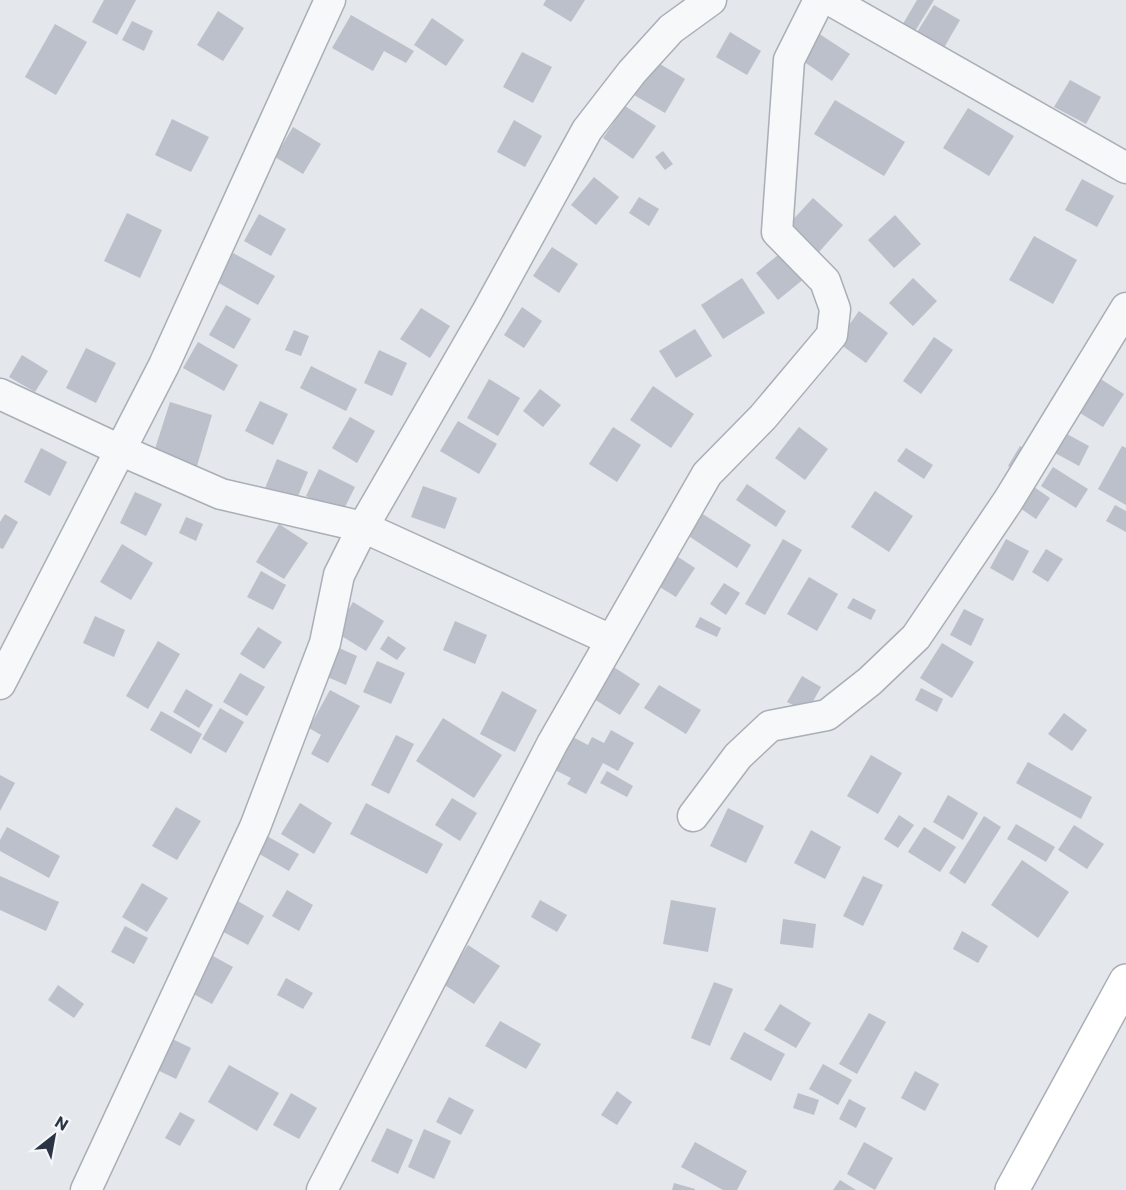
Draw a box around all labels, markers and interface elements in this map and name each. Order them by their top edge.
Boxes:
north arrow [24,1106,84,1166]
text: N [52,1111,72,1134]

